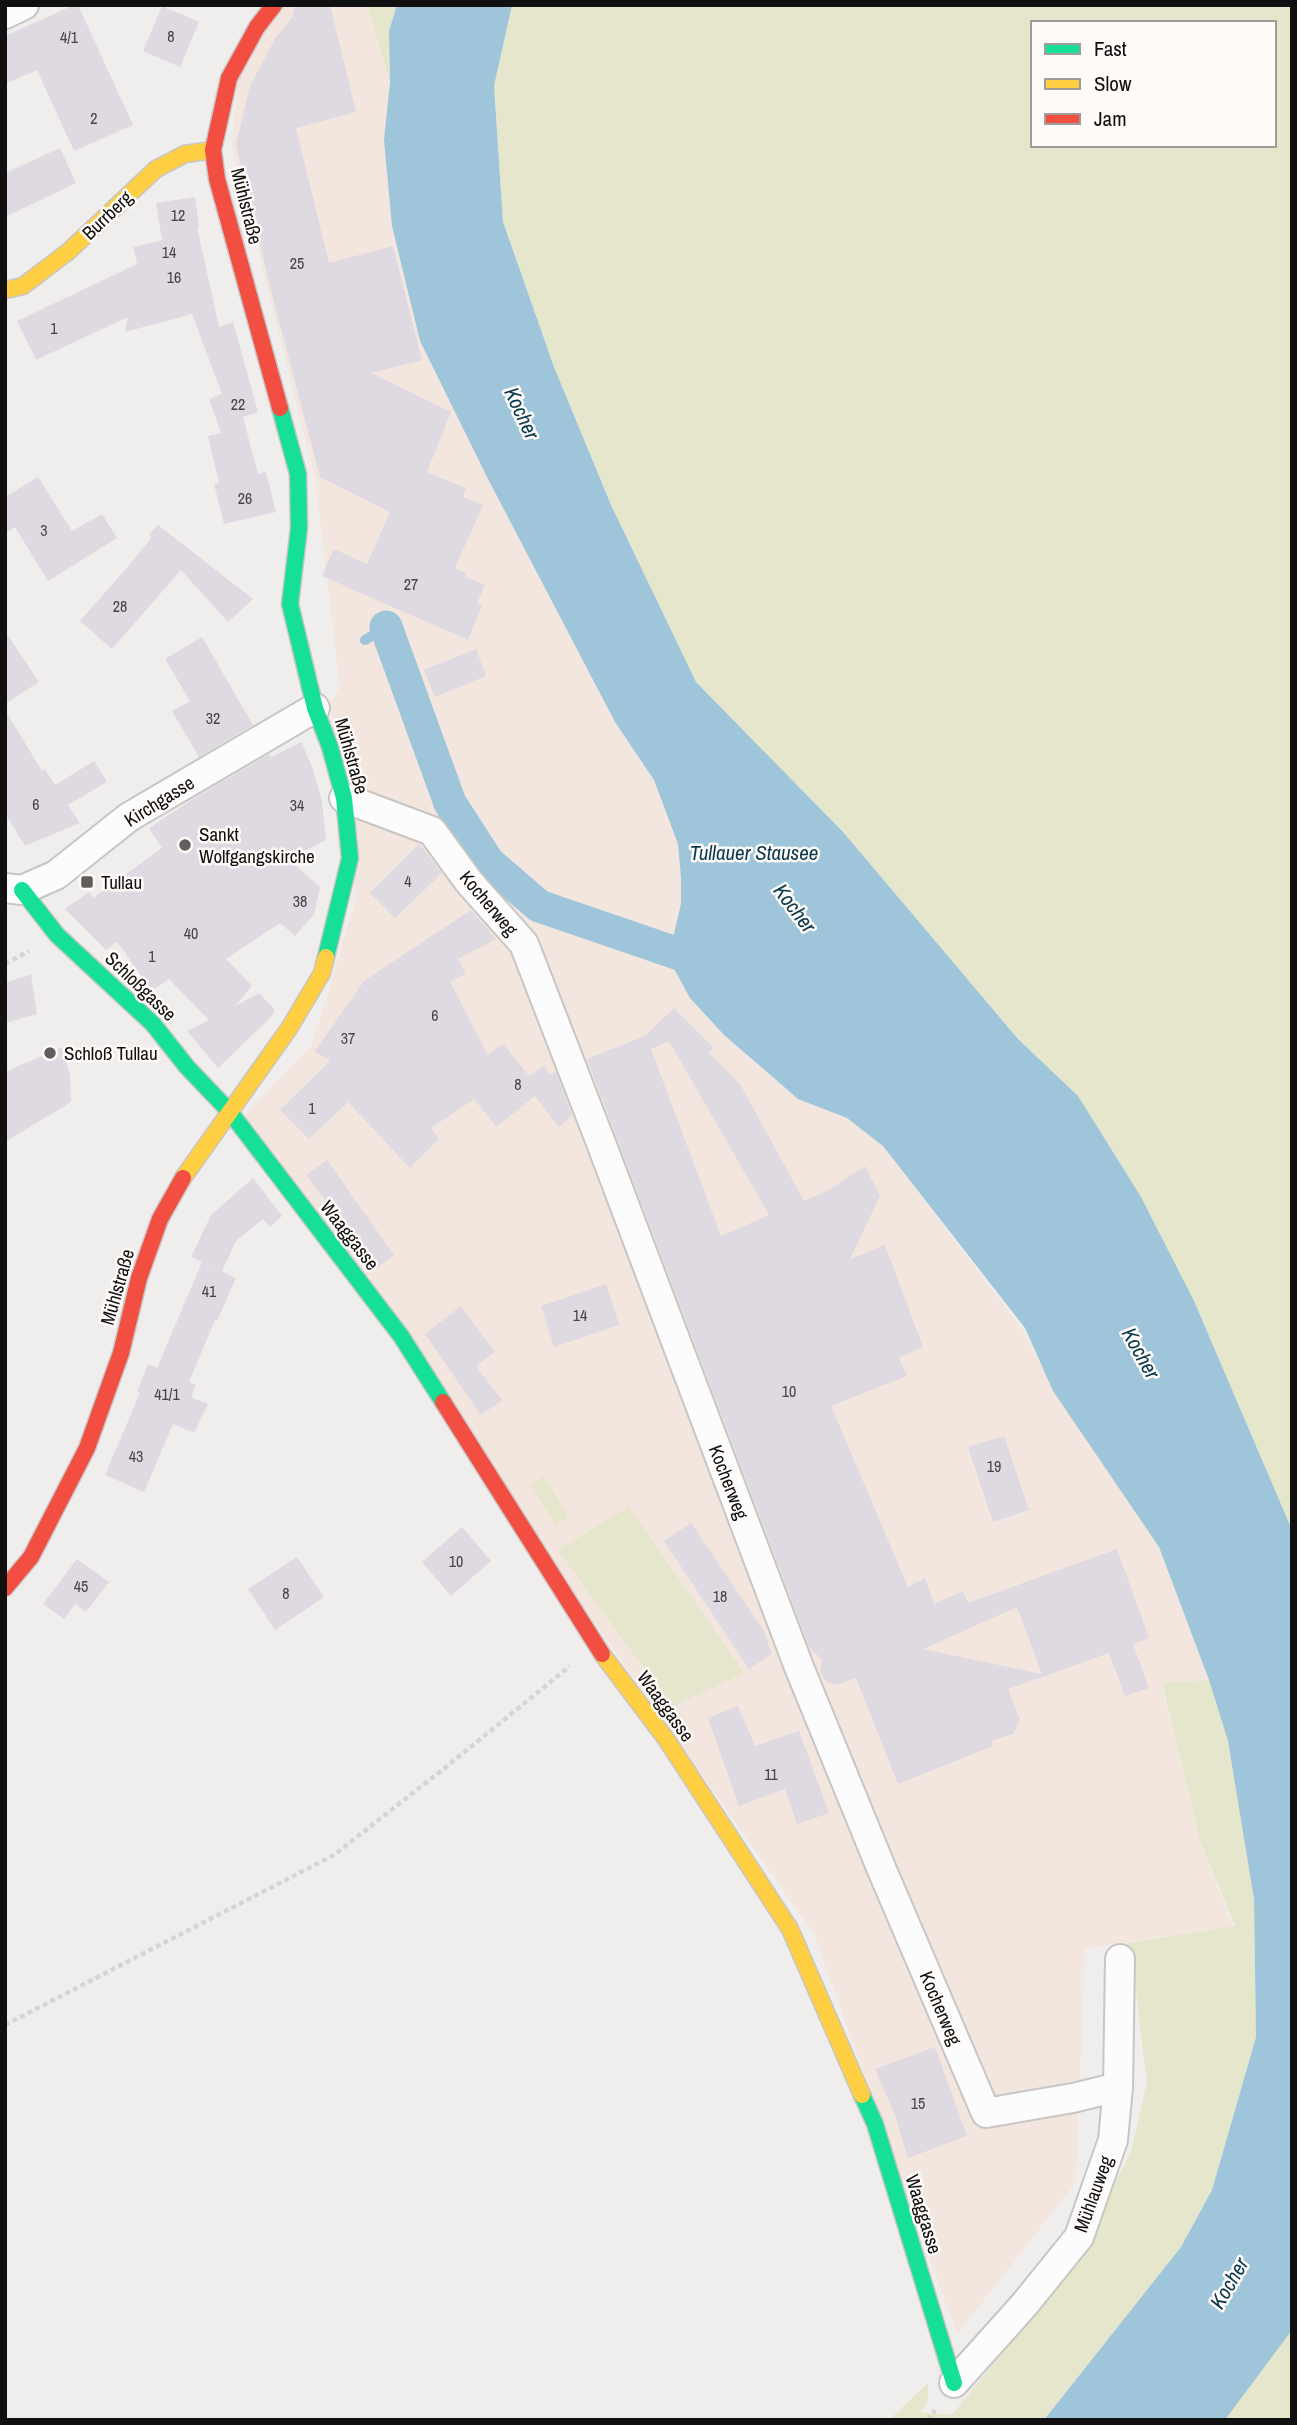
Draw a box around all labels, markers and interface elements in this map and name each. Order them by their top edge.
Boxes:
legend [1031,21,1276,147]
house number: 8 [167,25,175,47]
house number: 4/1 [60,26,79,48]
text: Fast [1094,34,1127,63]
text: Slow [1094,69,1132,98]
text: Jam [1094,104,1127,133]
house number: 2 [90,107,98,129]
street label: Mühlstraße [225,165,269,247]
street label: Burrberg [76,184,138,245]
house number: 12 [171,204,185,226]
house number: 14 [162,241,176,263]
house number: 25 [290,252,304,274]
house number: 16 [167,266,181,288]
house number: 1 [50,317,58,339]
water label: Kocher [497,382,547,445]
house number: 22 [231,393,245,415]
house number: 26 [238,487,252,509]
house number: 3 [40,519,48,541]
house number: 27 [404,573,418,595]
house number: 28 [113,595,127,617]
house number: 32 [206,707,220,729]
street label: Mühlstraße [329,715,375,797]
street label: Kirchgasse [119,769,199,833]
house number: 6 [32,793,40,815]
house number: 34 [290,794,304,816]
place label: Sankt Wolfgangskirche [199,821,315,869]
marker: Sankt Wolfgangskirche [177,837,193,853]
water label: Tullauer Stausee [690,838,818,867]
street label: Kocherweg [454,865,524,941]
place label: Tullau [101,869,142,895]
house number: 4 [404,870,412,892]
marker: Tullau [79,874,95,890]
water label: Kocher [767,877,824,940]
house number: 38 [293,890,307,912]
house number: 40 [184,922,198,944]
street label: Schloßgasse [100,945,182,1027]
house number: 1 [148,945,156,967]
house number: 6 [431,1004,439,1026]
house number: 37 [341,1027,355,1049]
place label: Schloß Tullau [64,1040,158,1066]
marker: Schloß Tullau [42,1045,58,1061]
house number: 8 [514,1073,522,1095]
house number: 1 [308,1097,316,1119]
street label: Waaggasse [315,1195,385,1275]
street label: Mühlstraße [94,1246,140,1328]
house number: 41 [202,1280,217,1302]
house number: 14 [573,1304,587,1326]
water label: Kocher [1115,1322,1168,1385]
house number: 10 [782,1380,796,1402]
house number: 41/1 [154,1383,180,1405]
street label: Kocherweg [703,1441,755,1523]
house number: 43 [129,1445,143,1467]
house number: 19 [987,1455,1001,1477]
house number: 10 [449,1550,463,1572]
house number: 45 [74,1575,88,1597]
house number: 8 [282,1582,290,1604]
house number: 18 [713,1585,727,1607]
street label: Waaggasse [631,1665,701,1747]
house number: 11 [764,1763,779,1785]
street label: Kocherweg [914,1967,968,2049]
house number: 15 [911,2092,925,2114]
street label: Mühlauweg [1067,2152,1119,2236]
street label: Waaggasse [900,2171,948,2257]
water label: Kocher [1203,2251,1256,2314]

